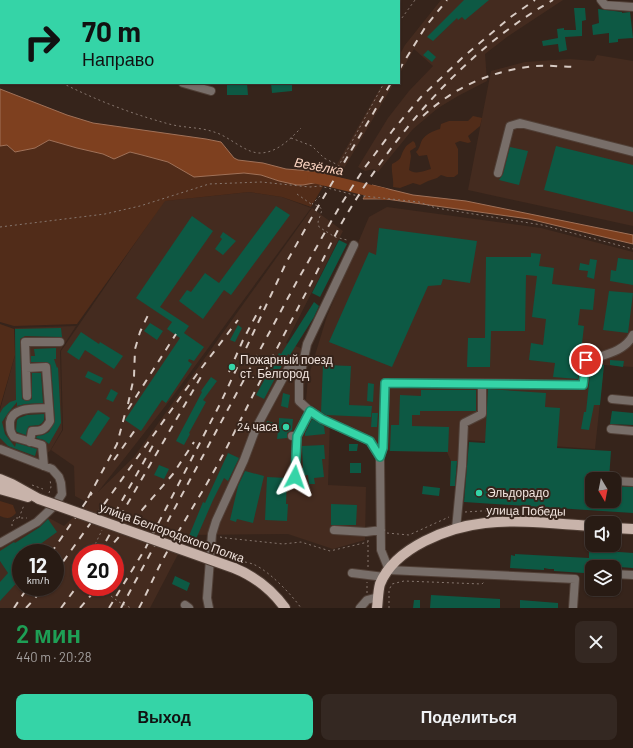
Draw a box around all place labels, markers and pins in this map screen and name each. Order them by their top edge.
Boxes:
pin [569,343,603,377]
place label: Пожарный поезд ст. Белгород [240,352,333,381]
marker: Пожарный поезд ст. Белгород [227,362,237,372]
place label: 24 часа [237,419,278,433]
marker: 24 часа [281,422,291,432]
place label: Эльдорадо [487,485,550,500]
marker: Эльдорадо [474,488,484,498]

